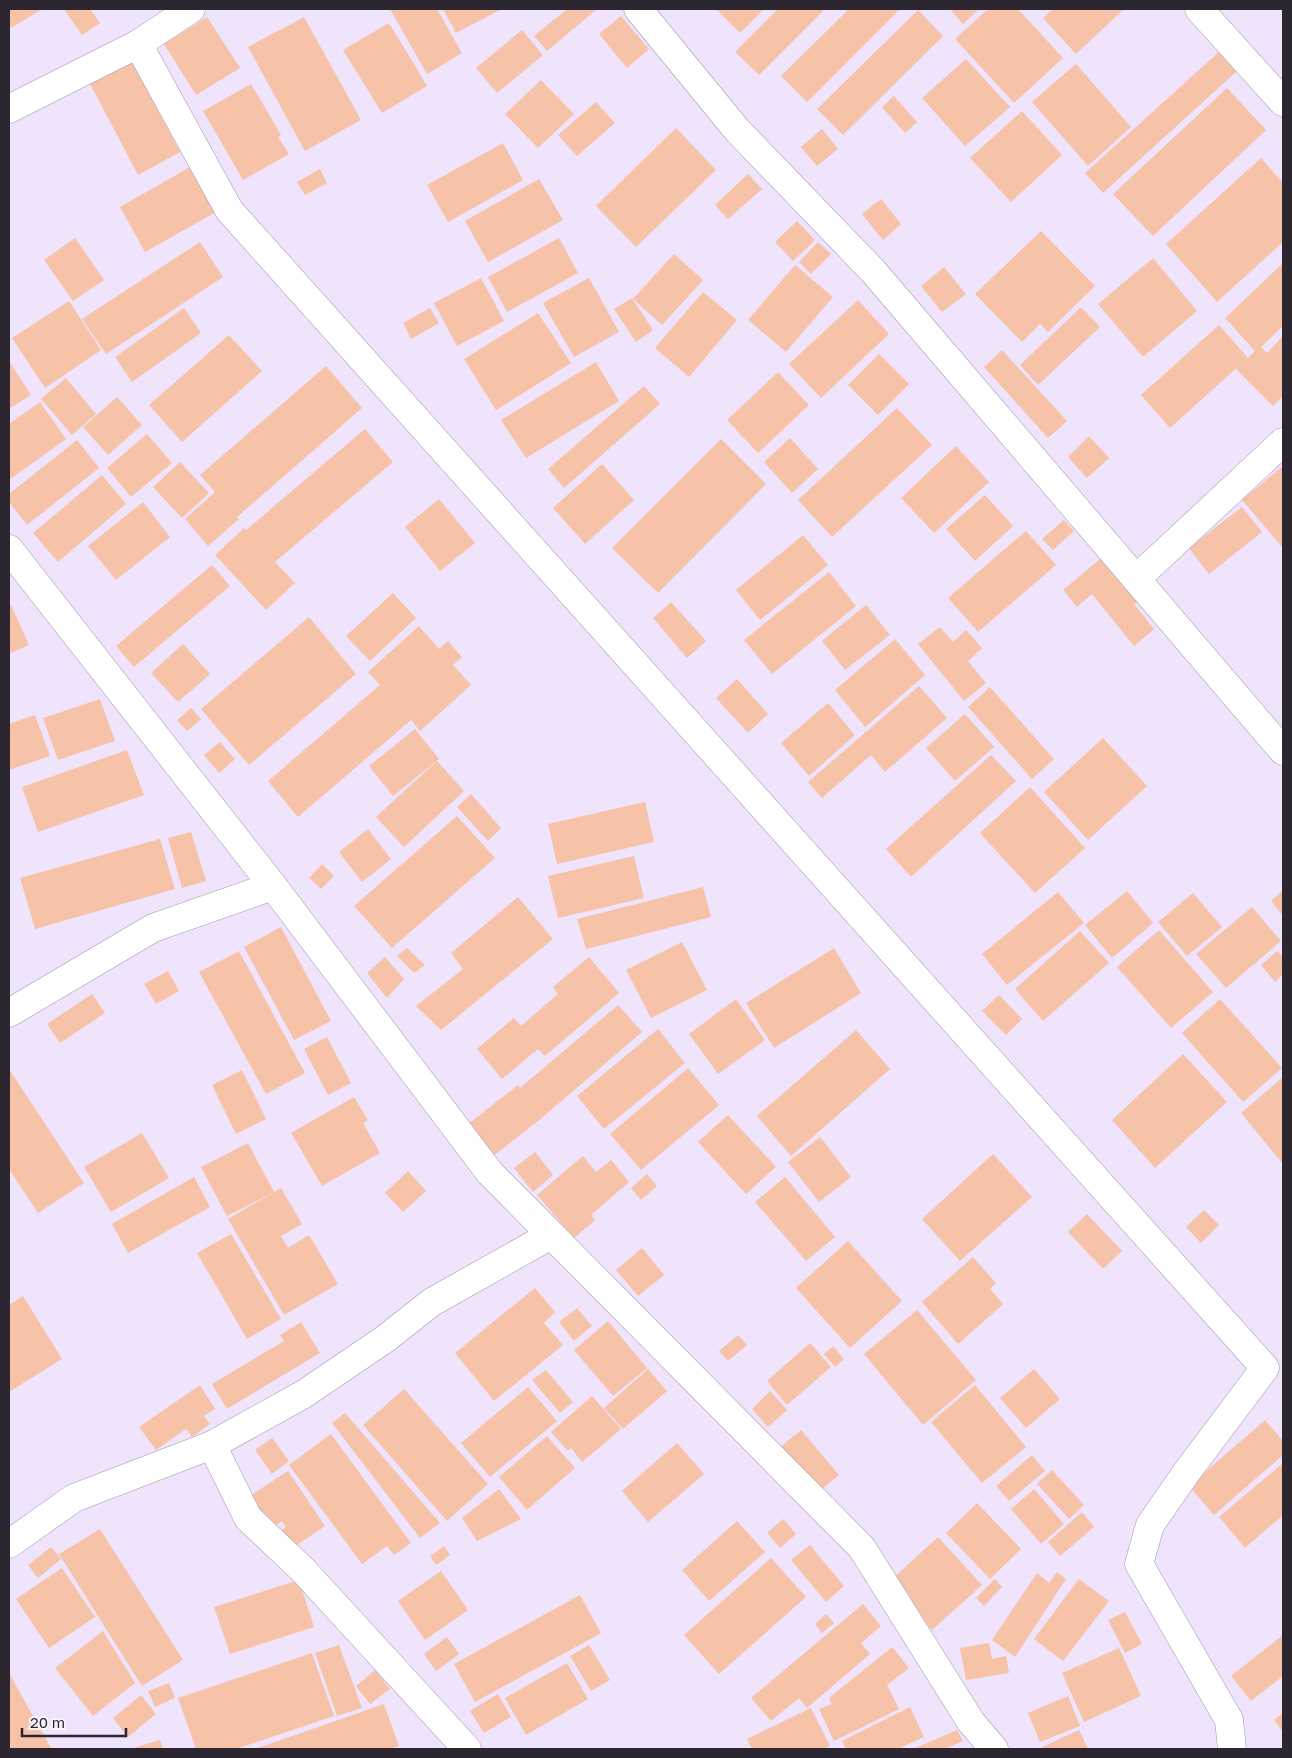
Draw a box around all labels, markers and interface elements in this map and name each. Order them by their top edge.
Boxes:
scale bar [22,1706,126,1738]
text: 20 m [30,1713,65,1731]

